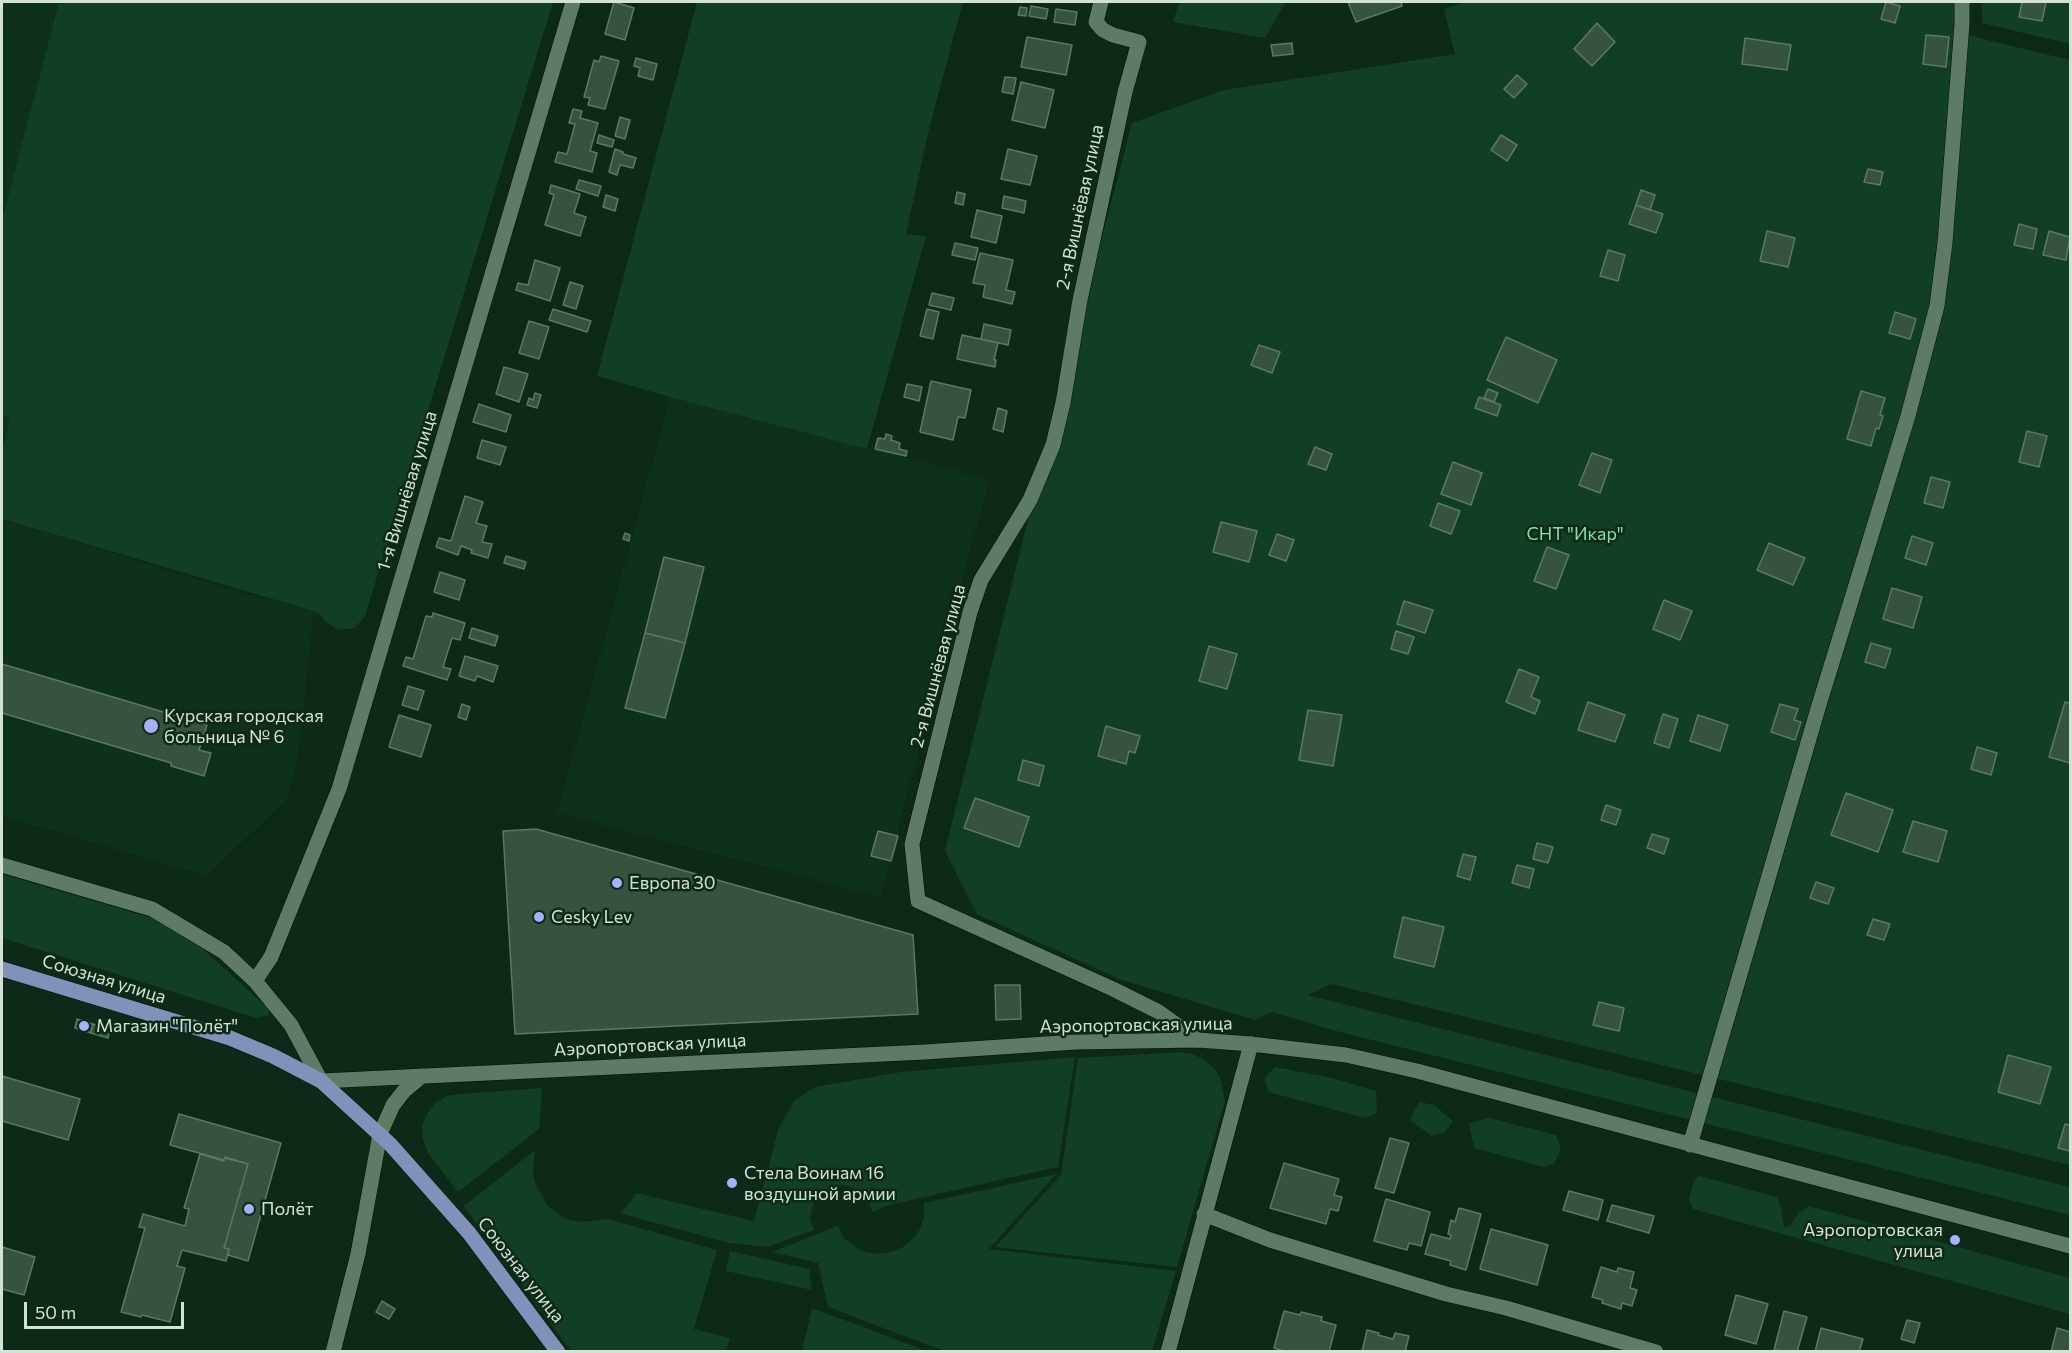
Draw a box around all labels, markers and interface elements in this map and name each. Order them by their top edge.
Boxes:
street label: 2-я Вишнёвая улица [1052,123,1108,291]
street label: 1-я Вишнёвая улица [372,409,442,573]
park label: СНТ "Икар" [1526,523,1624,545]
street label: 2-я Вишнёвая улица [906,582,970,750]
place label: Курская городская больница № 6 [164,705,324,748]
marker: Курская городская больница № 6 [142,717,160,735]
place label: Европа 30 [629,872,716,894]
marker: Европа 30 [610,876,624,890]
place label: Cesky Lev [551,906,632,928]
marker: Cesky Lev [532,910,546,924]
street label: Союзная улица [40,950,168,1008]
street label: Аэропортовская улица [1039,1013,1233,1037]
place label: Магазин "Полёт" [96,1015,238,1037]
marker: Магазин "Полёт" [77,1019,91,1033]
street label: Аэропортовская улица [553,1029,747,1061]
place label: Стела Воинам 16 воздушной армии [744,1162,896,1204]
marker: Стела Воинам 16 воздушной армии [725,1176,739,1190]
place label: Полёт [261,1198,313,1220]
marker: Полёт [242,1202,256,1216]
street label: Союзная улица [473,1213,569,1327]
place label: Аэропортовская улица [1803,1219,1943,1262]
marker: Аэропортовская улица [1948,1233,1962,1247]
scale bar [27,1290,188,1328]
text: 50 m [35,1301,76,1323]

